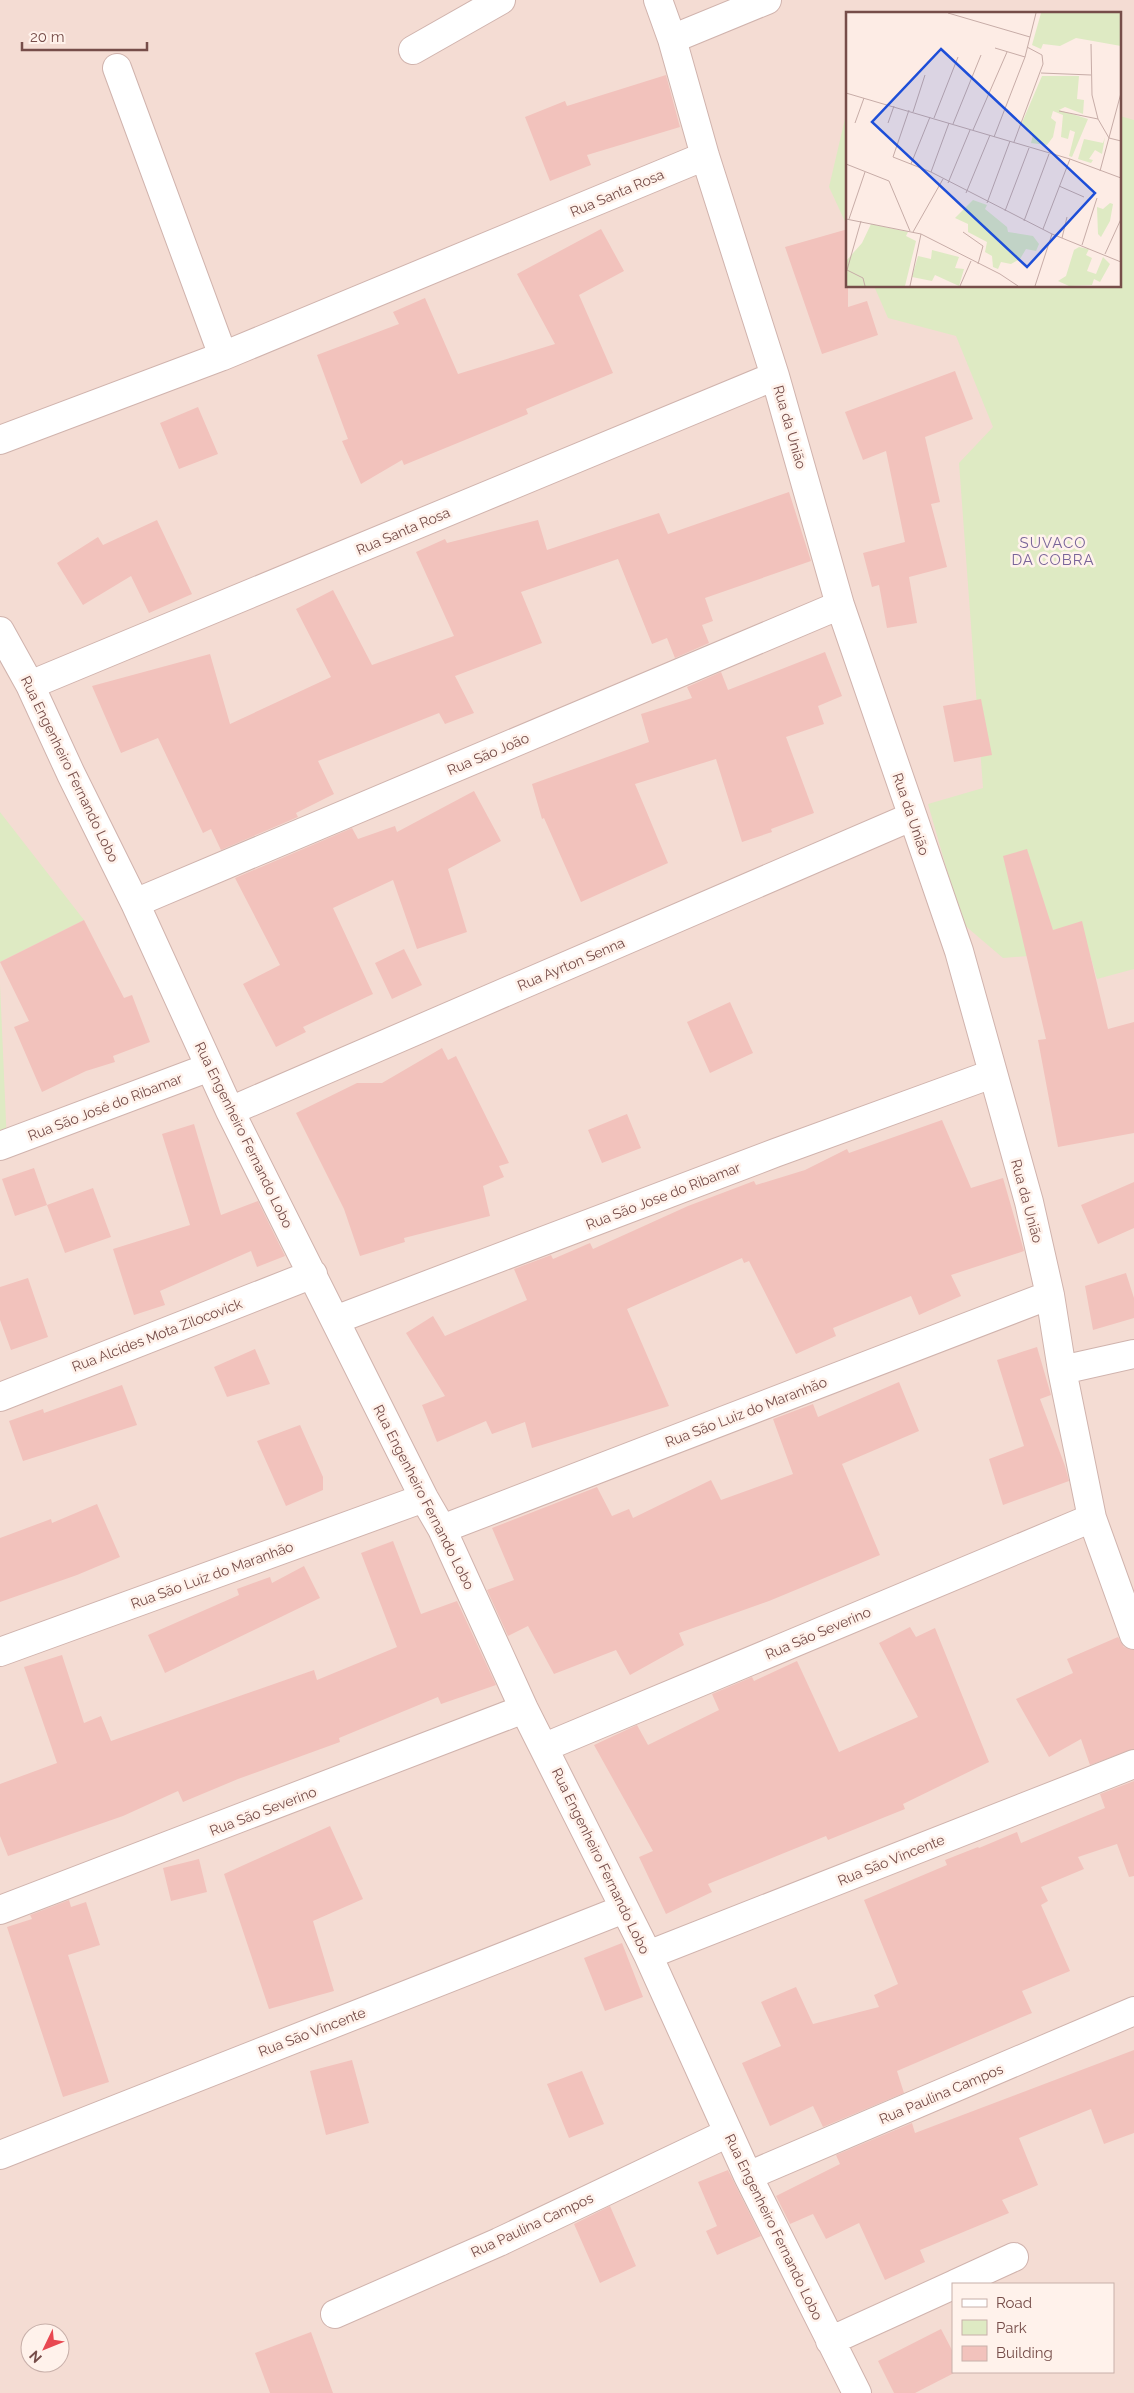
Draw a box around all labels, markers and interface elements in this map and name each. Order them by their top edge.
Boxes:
inset map [846,12,1122,288]
scale bar [22,20,148,52]
text: 20 m [30,28,65,46]
street label: Rua Santa Rosa [568,166,666,220]
street label: Rua da União [770,383,810,471]
street label: Rua Santa Rosa [354,504,452,558]
district label: SUVACO DA COBRA [1011,534,1095,569]
street label: Rua Engenheiro Fernando Lobo [18,673,122,865]
street label: Rua São João [445,730,531,778]
street label: Rua da União [889,771,933,857]
street label: Rua Ayrton Senna [515,934,627,994]
street label: Rua Engenheiro Fernando Lobo [192,1039,296,1231]
street label: Rua São José do Ribamar [26,1070,185,1144]
street label: Rua da União [1008,1157,1046,1245]
street label: Rua São Jose do Ribamar [584,1159,743,1233]
street label: Rua Alcídes Mota Zilocovick [70,1295,245,1375]
street label: Rua São Luiz do Maranhão [663,1374,829,1450]
street label: Rua Engenheiro Fernando Lobo [370,1402,478,1592]
street label: Rua São Luiz do Maranhão [129,1538,295,1612]
street label: Rua São Severino [763,1604,873,1662]
street label: Rua Engenheiro Fernando Lobo [549,1765,653,1957]
street label: Rua São Severino [207,1783,319,1839]
street label: Rua São Vincente [835,1831,947,1889]
street label: Rua São Vincente [256,2004,368,2060]
street label: Rua Paulina Campos [877,2061,1006,2127]
street label: Rua Engenheiro Fernando Lobo [722,2131,826,2323]
street label: Rua Paulina Campos [468,2190,596,2260]
legend [952,2283,1114,2373]
text: Road [996,2294,1032,2312]
text: Park [996,2319,1027,2337]
north arrow [20,2323,70,2373]
text: Building [996,2344,1053,2362]
text: N [26,2348,45,2366]

